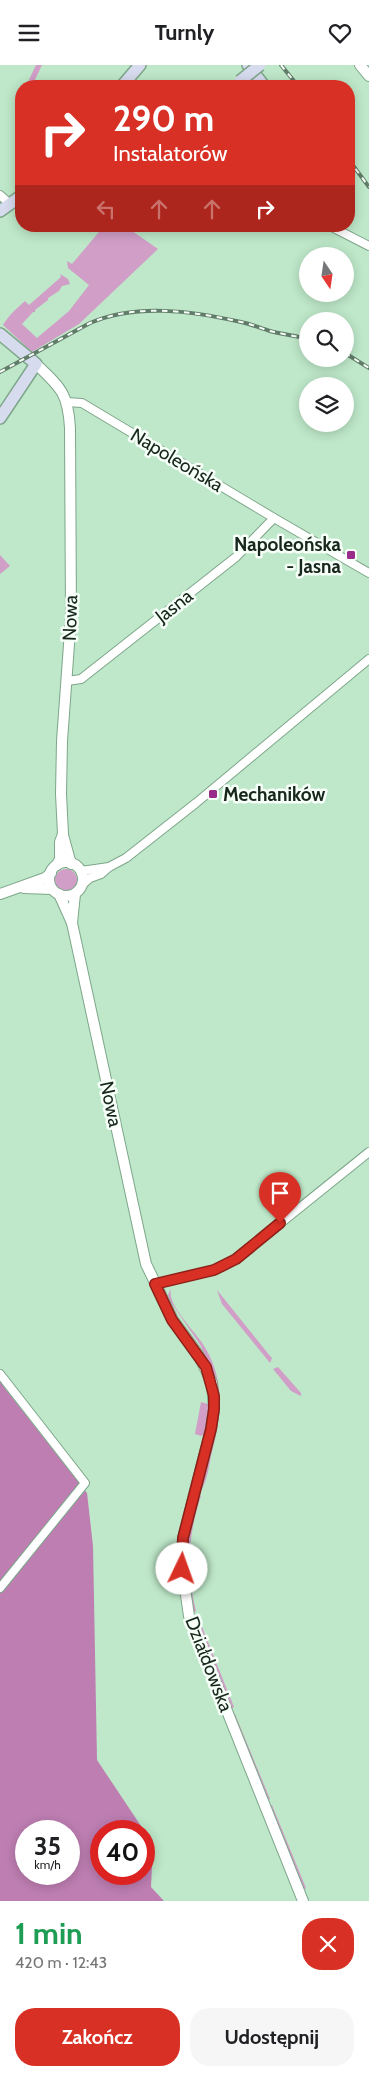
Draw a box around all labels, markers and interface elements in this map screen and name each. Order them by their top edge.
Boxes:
icon: menu [15,19,43,47]
text: Turnly [155,19,214,46]
icon: heart [326,19,354,47]
text: 290 m [113,97,214,140]
icon: right [30,100,95,165]
text: Instalatorów [113,140,227,167]
icon: left [92,195,120,223]
icon: ahead [145,195,173,223]
icon: ahead [198,195,226,223]
icon: right [251,195,279,223]
north arrow [299,247,354,303]
map controls [299,247,354,432]
button: search [299,312,354,367]
button: layers [299,377,354,432]
street label: Napoleońska [127,423,227,497]
place label: Napoleońska - Jasna [234,533,342,578]
marker: Napoleońska - Jasna [345,549,357,561]
street label: Jasna [150,584,197,628]
street label: Nowa [58,594,82,642]
place label: Mechaników [223,783,326,806]
marker: Mechaników [207,788,219,800]
street label: Nowa [95,1079,127,1129]
pin [259,1172,301,1223]
icon: arrive [266,1179,294,1207]
position arrow [155,1542,207,1594]
street label: Działdowska [180,1613,238,1715]
speed limit sign: 40 [90,1820,155,1885]
text: 35 [34,1831,61,1861]
text: km/h [34,1857,61,1872]
text: 1 min [15,1915,83,1952]
button: close [302,1918,354,1970]
text: 420 m · 12:43 [15,1953,107,1972]
button: Zakończ [15,2008,180,2066]
button: Udostępnij [190,2008,354,2066]

